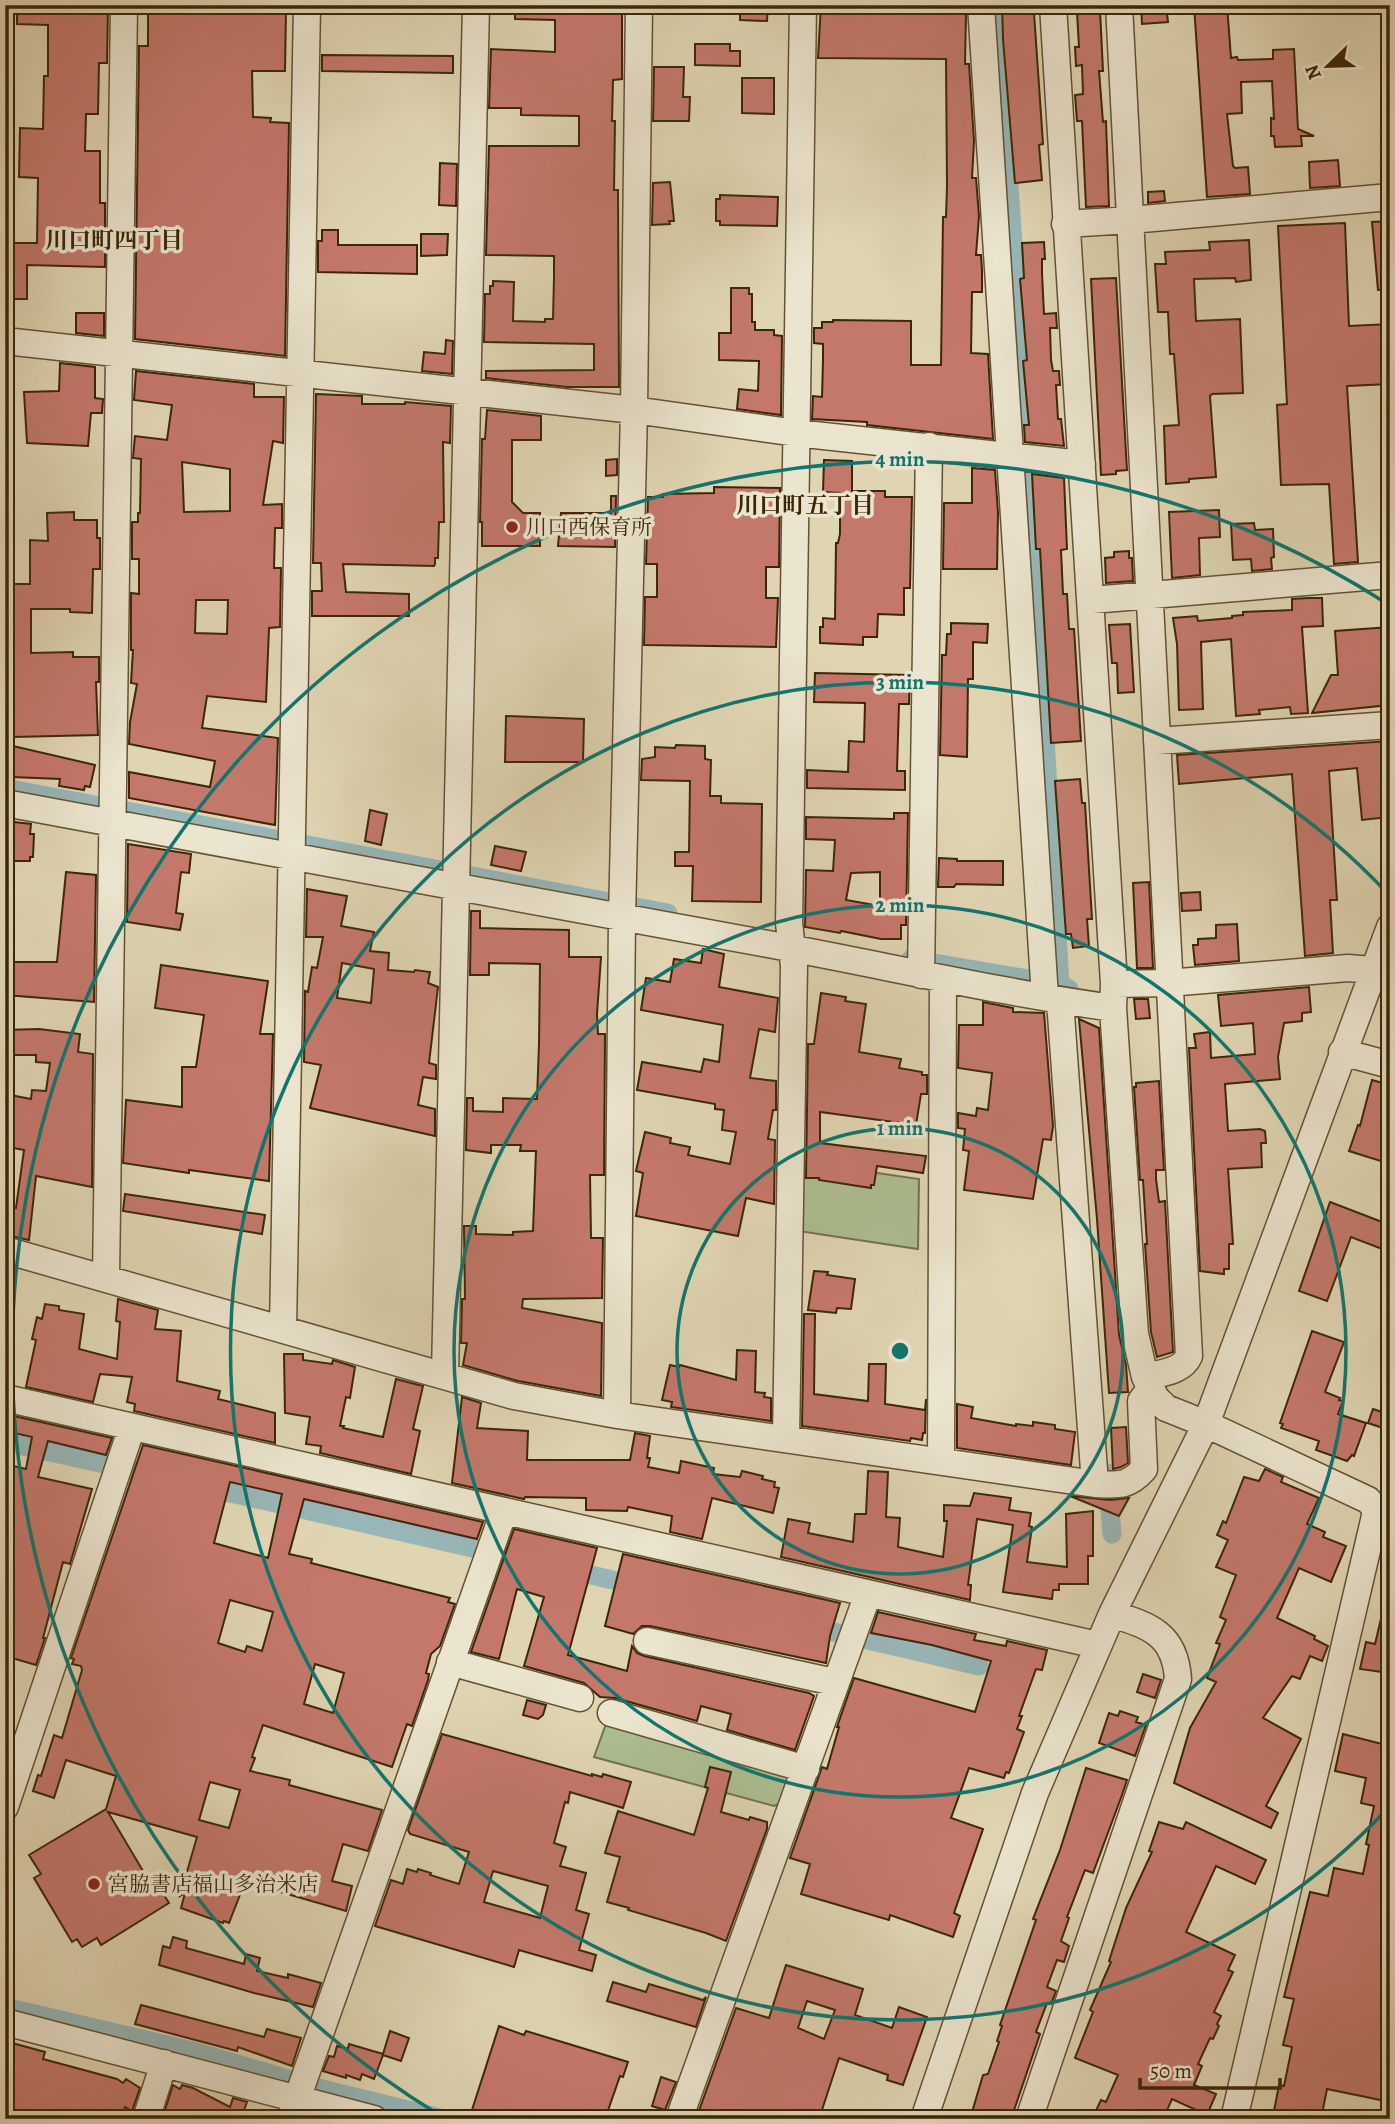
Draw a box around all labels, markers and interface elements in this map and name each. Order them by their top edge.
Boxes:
north arrow [1294,32,1364,102]
text: N [1299,61,1328,84]
district label: 川口町四丁目 [45,225,183,256]
text: 4 min [875,445,925,473]
district label: 川口町五丁目 [736,490,874,521]
place label: 川口西保育所 [526,513,652,541]
marker: 川口西保育所 [504,519,520,535]
text: 3 min [876,668,924,696]
text: 2 min [875,891,925,919]
text: 1 min [877,1114,924,1142]
centre of rings [888,1339,912,1363]
place label: 宮脇書店福山多治米店 [108,1870,318,1898]
marker: 宮脇書店福山多治米店 [86,1876,102,1892]
scale bar [1140,2047,1280,2091]
text: 50 m [1150,2057,1192,2085]

